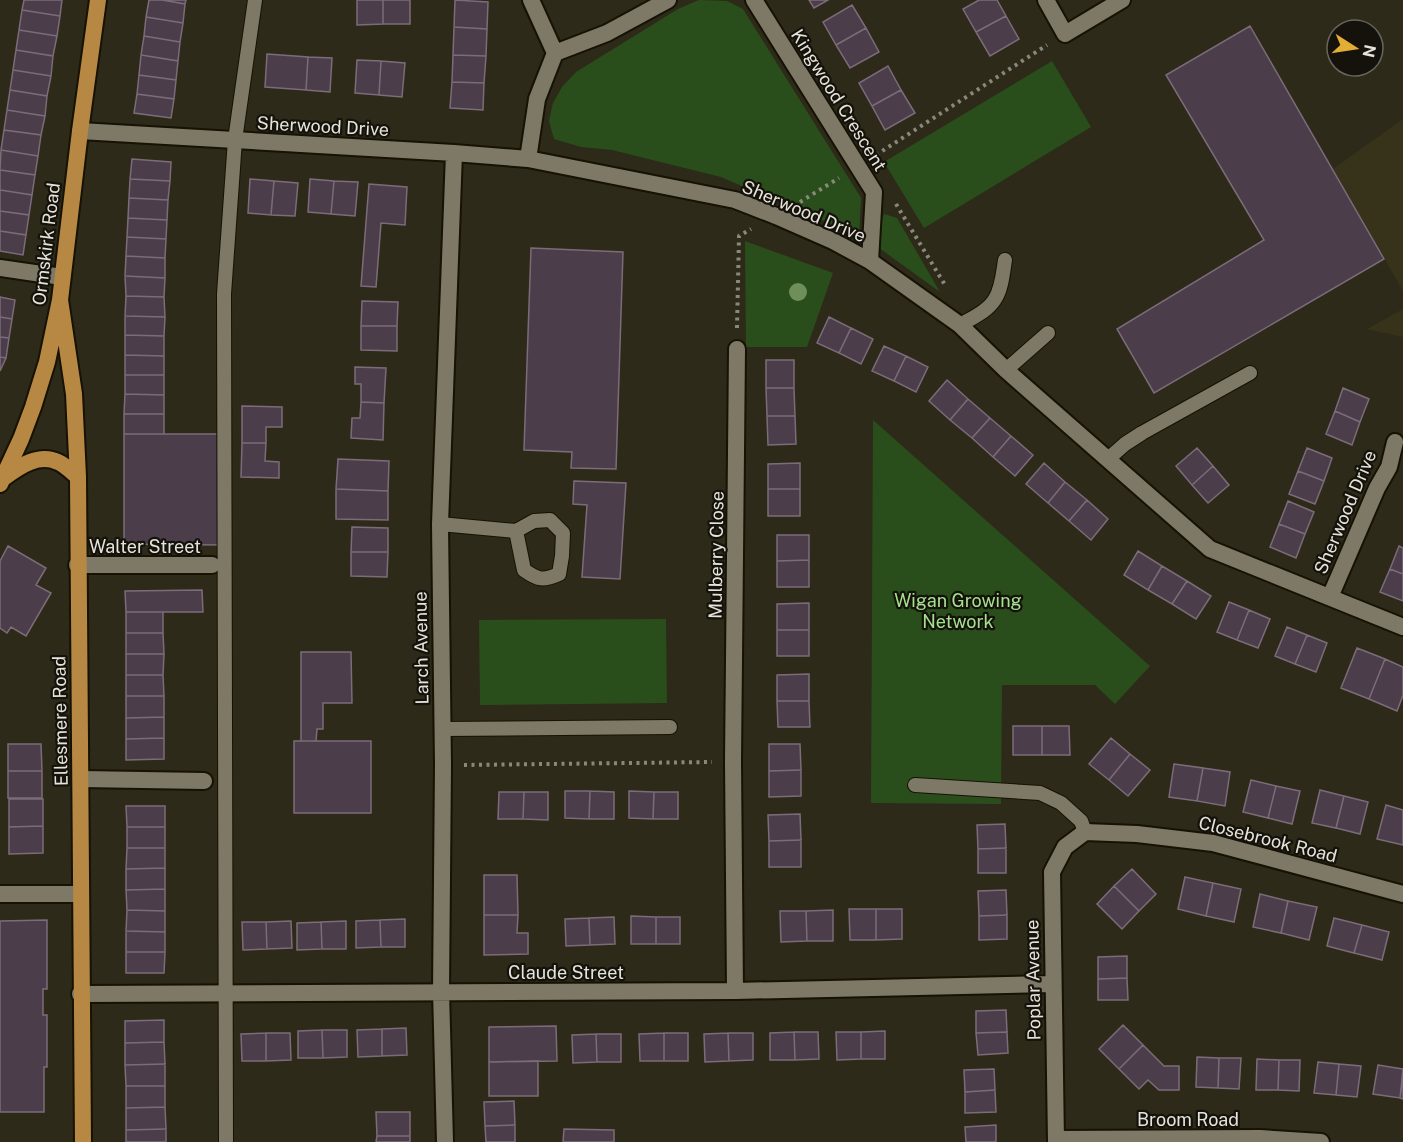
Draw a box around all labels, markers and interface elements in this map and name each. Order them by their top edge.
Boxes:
north arrow [1325,18,1385,78]
street label: Kingwood Crescent [787,25,891,175]
text: N [1359,43,1380,59]
street label: Sherwood Drive [256,112,390,140]
street label: Sherwood Drive [739,175,869,247]
street label: Ormskirk Road [28,181,64,307]
street label: Sherwood Drive [1309,447,1381,577]
street label: Mulberry Close [704,491,728,619]
street label: Walter Street [89,536,201,557]
park label: Wigan Growing Network [894,590,1022,632]
street label: Larch Avenue [410,591,432,705]
street label: Ellesmere Road [48,656,72,786]
street label: Closebrook Road [1197,812,1339,866]
street label: Poplar Avenue [1021,919,1045,1041]
street label: Claude Street [508,962,624,983]
street label: Broom Road [1137,1109,1239,1130]

